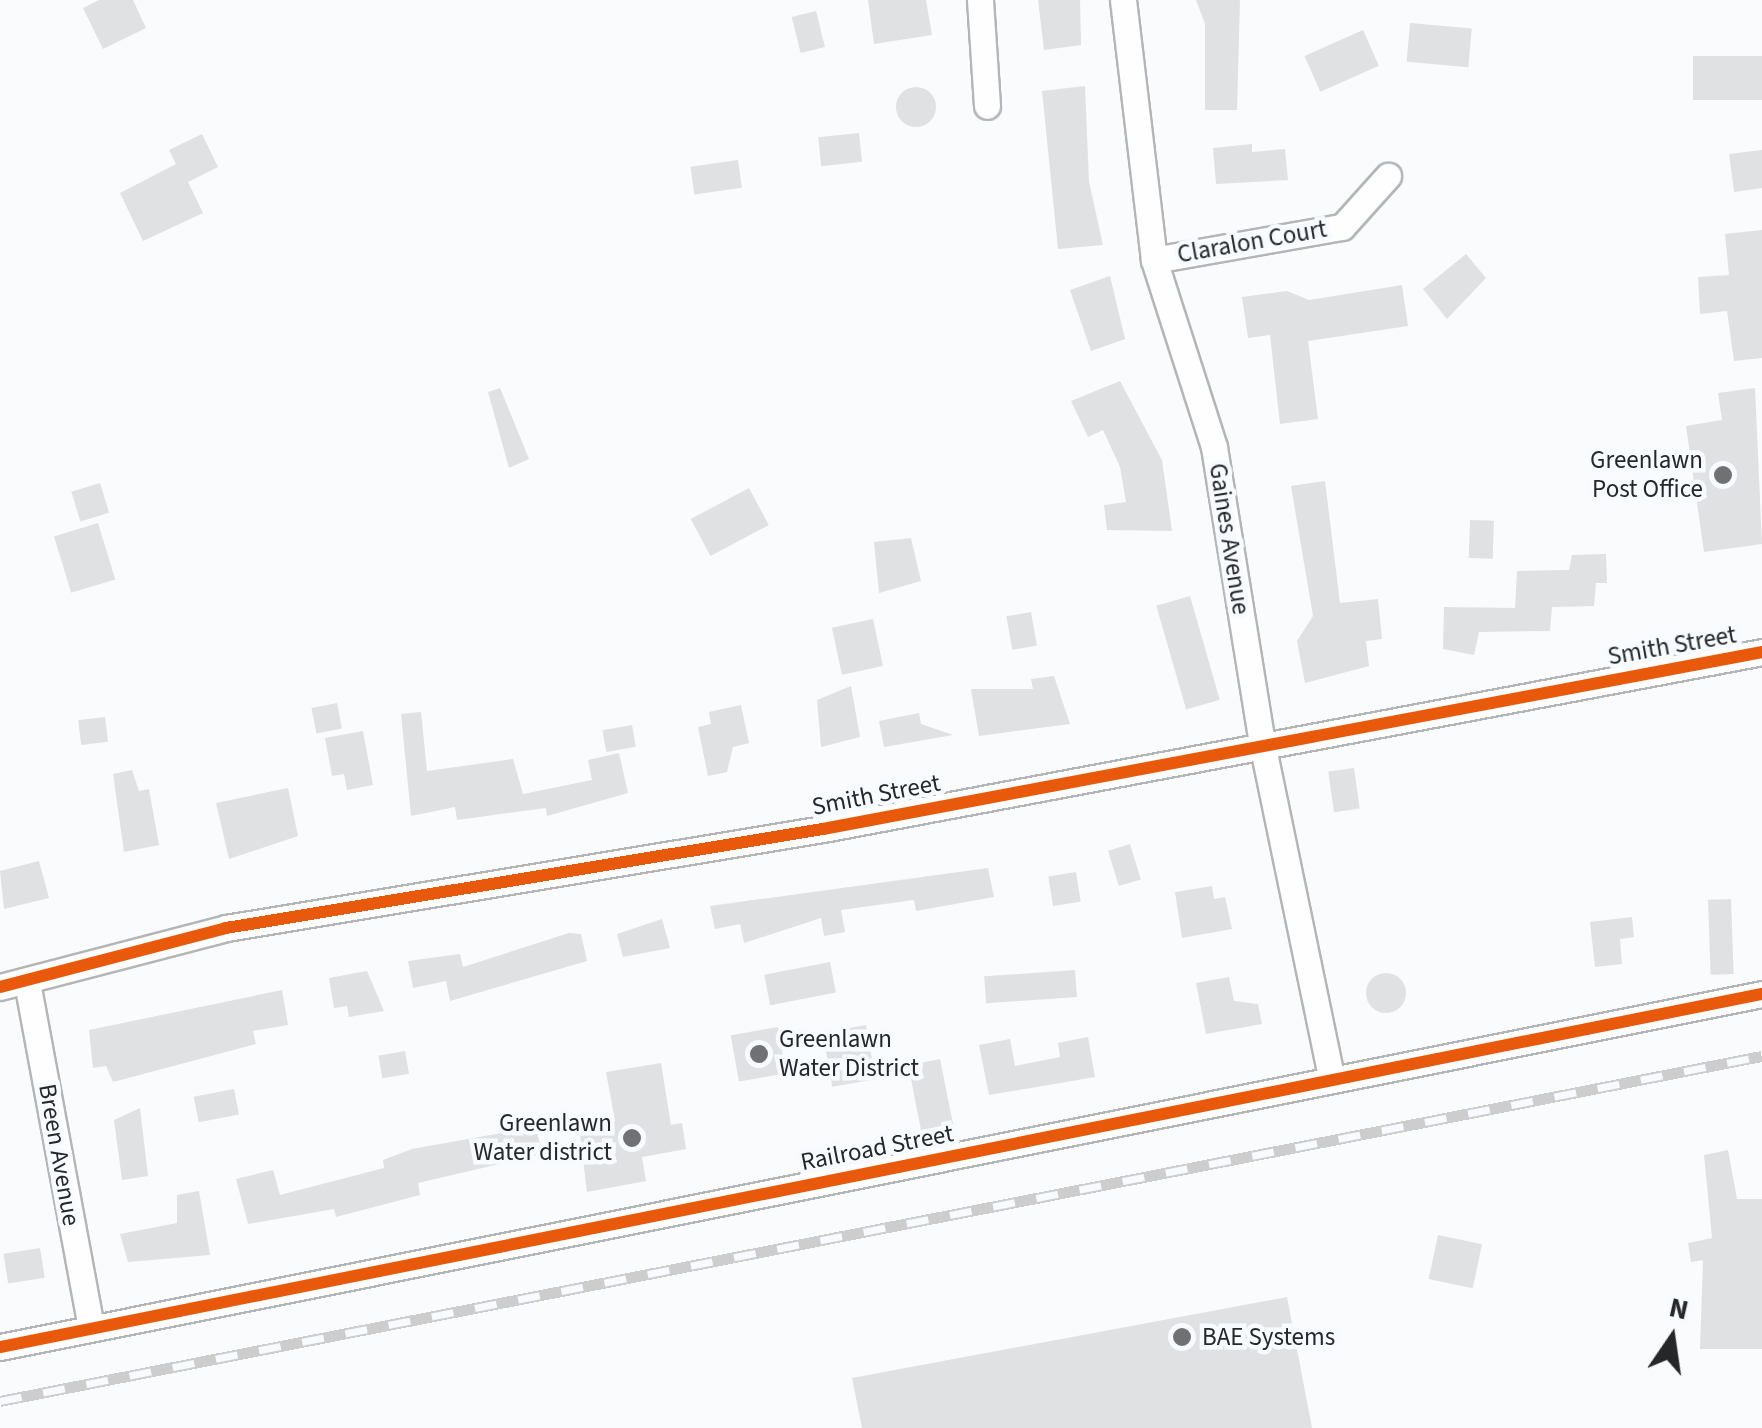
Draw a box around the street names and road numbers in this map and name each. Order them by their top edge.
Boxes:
street label: Claralon Court [1175,214,1329,270]
street label: Gaines Avenue [1202,461,1256,617]
street label: Smith Street [1605,620,1739,672]
street label: Smith Street [809,768,943,822]
street label: Breen Avenue [32,1082,86,1228]
street label: Railroad Street [798,1118,956,1178]

